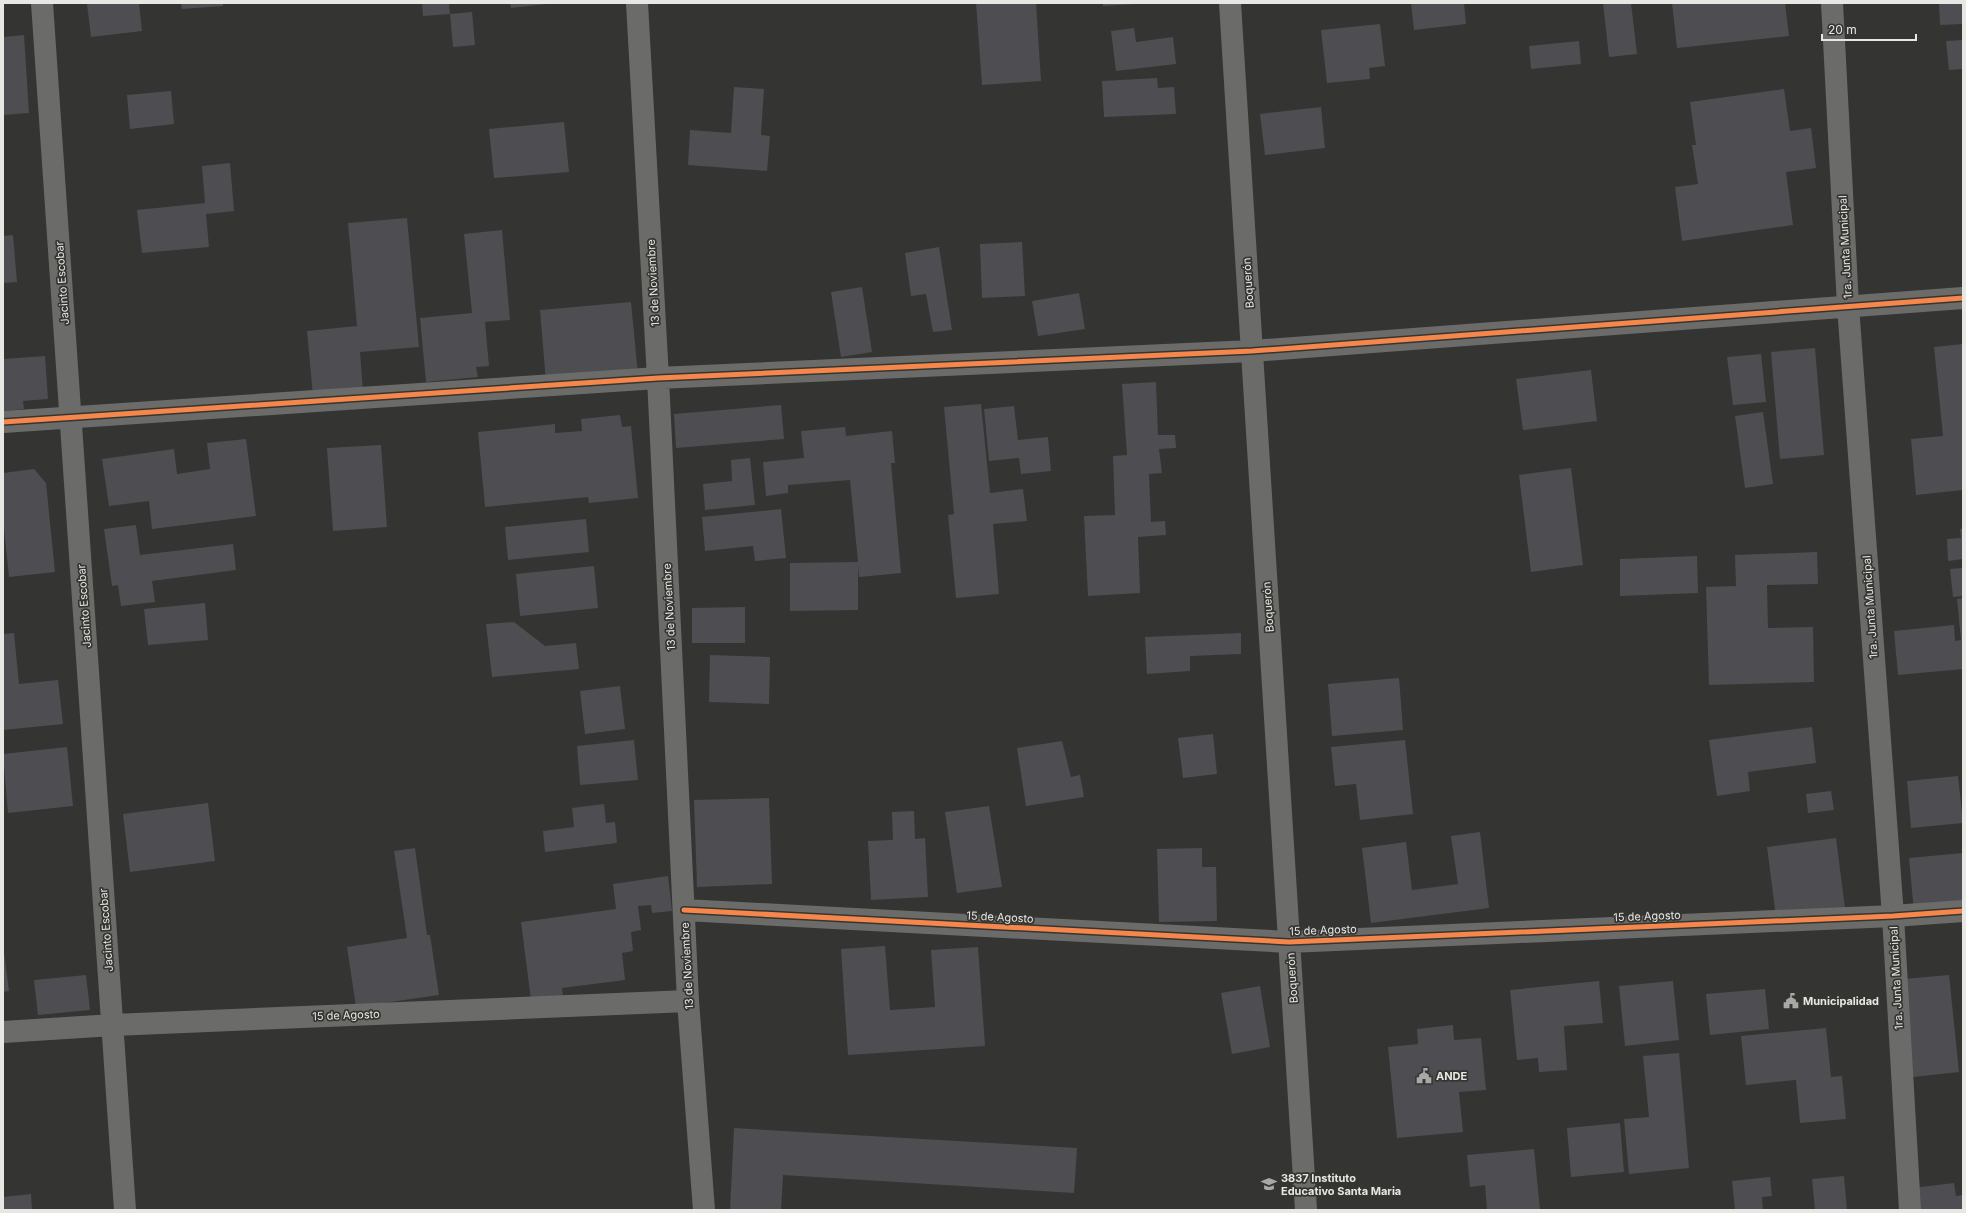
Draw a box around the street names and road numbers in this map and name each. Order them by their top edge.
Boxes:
street label: 1ra. Junta Municipal [1835,195,1855,299]
street label: 13 de Noviembre [644,239,662,327]
street label: Jacinto Escobar [52,241,72,325]
street label: Boquerón [1239,257,1257,309]
street label: 1ra. Junta Municipal [1859,555,1881,659]
street label: 13 de Noviembre [660,563,678,651]
street label: Jacinto Escobar [74,564,94,648]
street label: Boquerón [1259,581,1277,633]
street label: Jacinto Escobar [96,888,116,972]
street label: 15 de Agosto [966,908,1034,926]
street label: 15 de Agosto [1613,908,1681,924]
street label: 13 de Noviembre [678,922,696,1010]
street label: 15 de Agosto [1289,922,1357,938]
street label: 1ra. Junta Municipal [1886,926,1906,1030]
street label: Boquerón [1283,952,1301,1004]
street label: 15 de Agosto [312,1007,380,1023]

